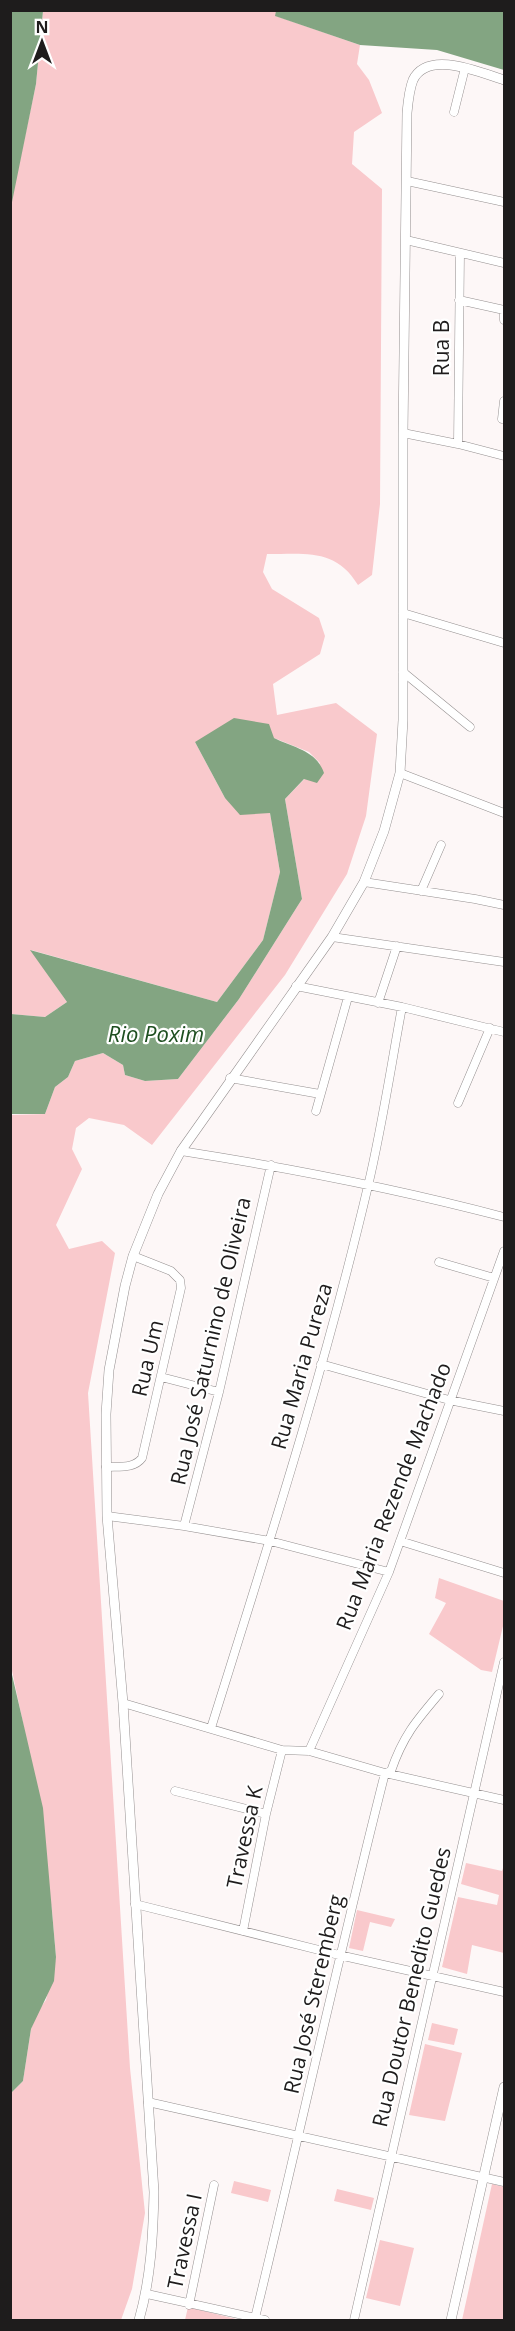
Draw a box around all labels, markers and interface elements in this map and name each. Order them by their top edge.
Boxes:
north arrow [12,12,72,72]
text: N [35,16,49,38]
street label: Rua B [427,320,455,376]
water label: Rio Poxim [108,1018,204,1048]
street label: Rua José Saturnino de Oliveira [163,1194,257,1488]
street label: Rua Maria Pureza [264,1280,338,1452]
street label: Rua Um [125,1317,169,1399]
street label: Rua Maria Rezende Machado [329,1358,457,1634]
street label: Travessa K [219,1783,269,1891]
street label: Rua Doutor Benedito Guedes [365,1844,457,2130]
street label: Rua José Steremberg [276,1892,350,2096]
street label: Travessa I [160,2191,208,2291]

